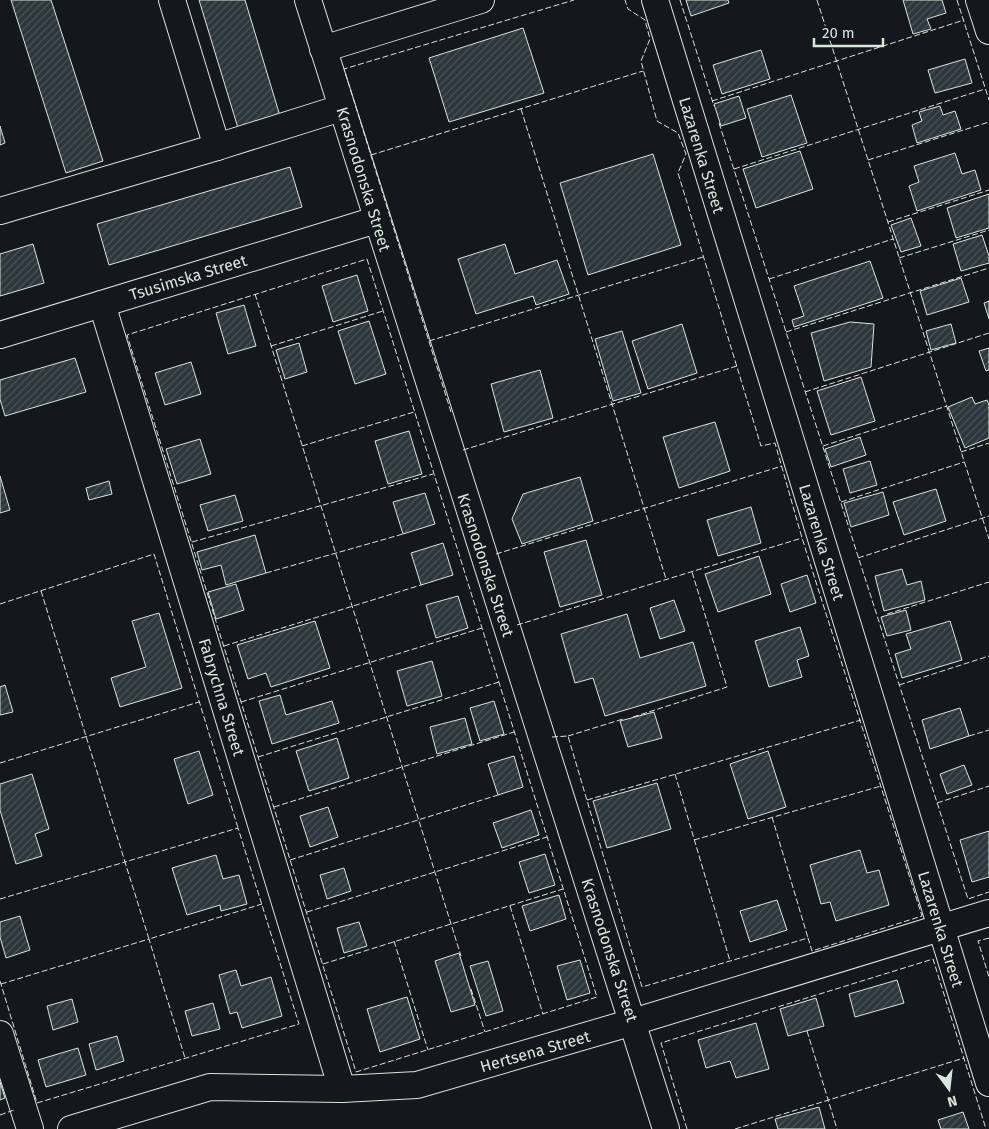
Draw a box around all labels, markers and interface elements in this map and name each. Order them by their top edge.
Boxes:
scale bar [814,15,883,47]
text: 20 m [822,24,855,42]
street label: Lazarenka Street [675,95,728,216]
street label: Krasnodonska Street [333,105,395,254]
street label: Tsusimska Street [127,251,249,304]
street label: Lazarenka Street [795,482,848,603]
street label: Krasnodonska Street [453,491,518,640]
street label: Fabrychna Street [195,636,248,758]
street label: Lazarenka Street [914,869,967,990]
street label: Krasnodonska Street [577,876,642,1025]
street label: Hertsena Street [478,1027,593,1076]
north arrow [924,1064,974,1114]
text: N [946,1092,959,1110]

